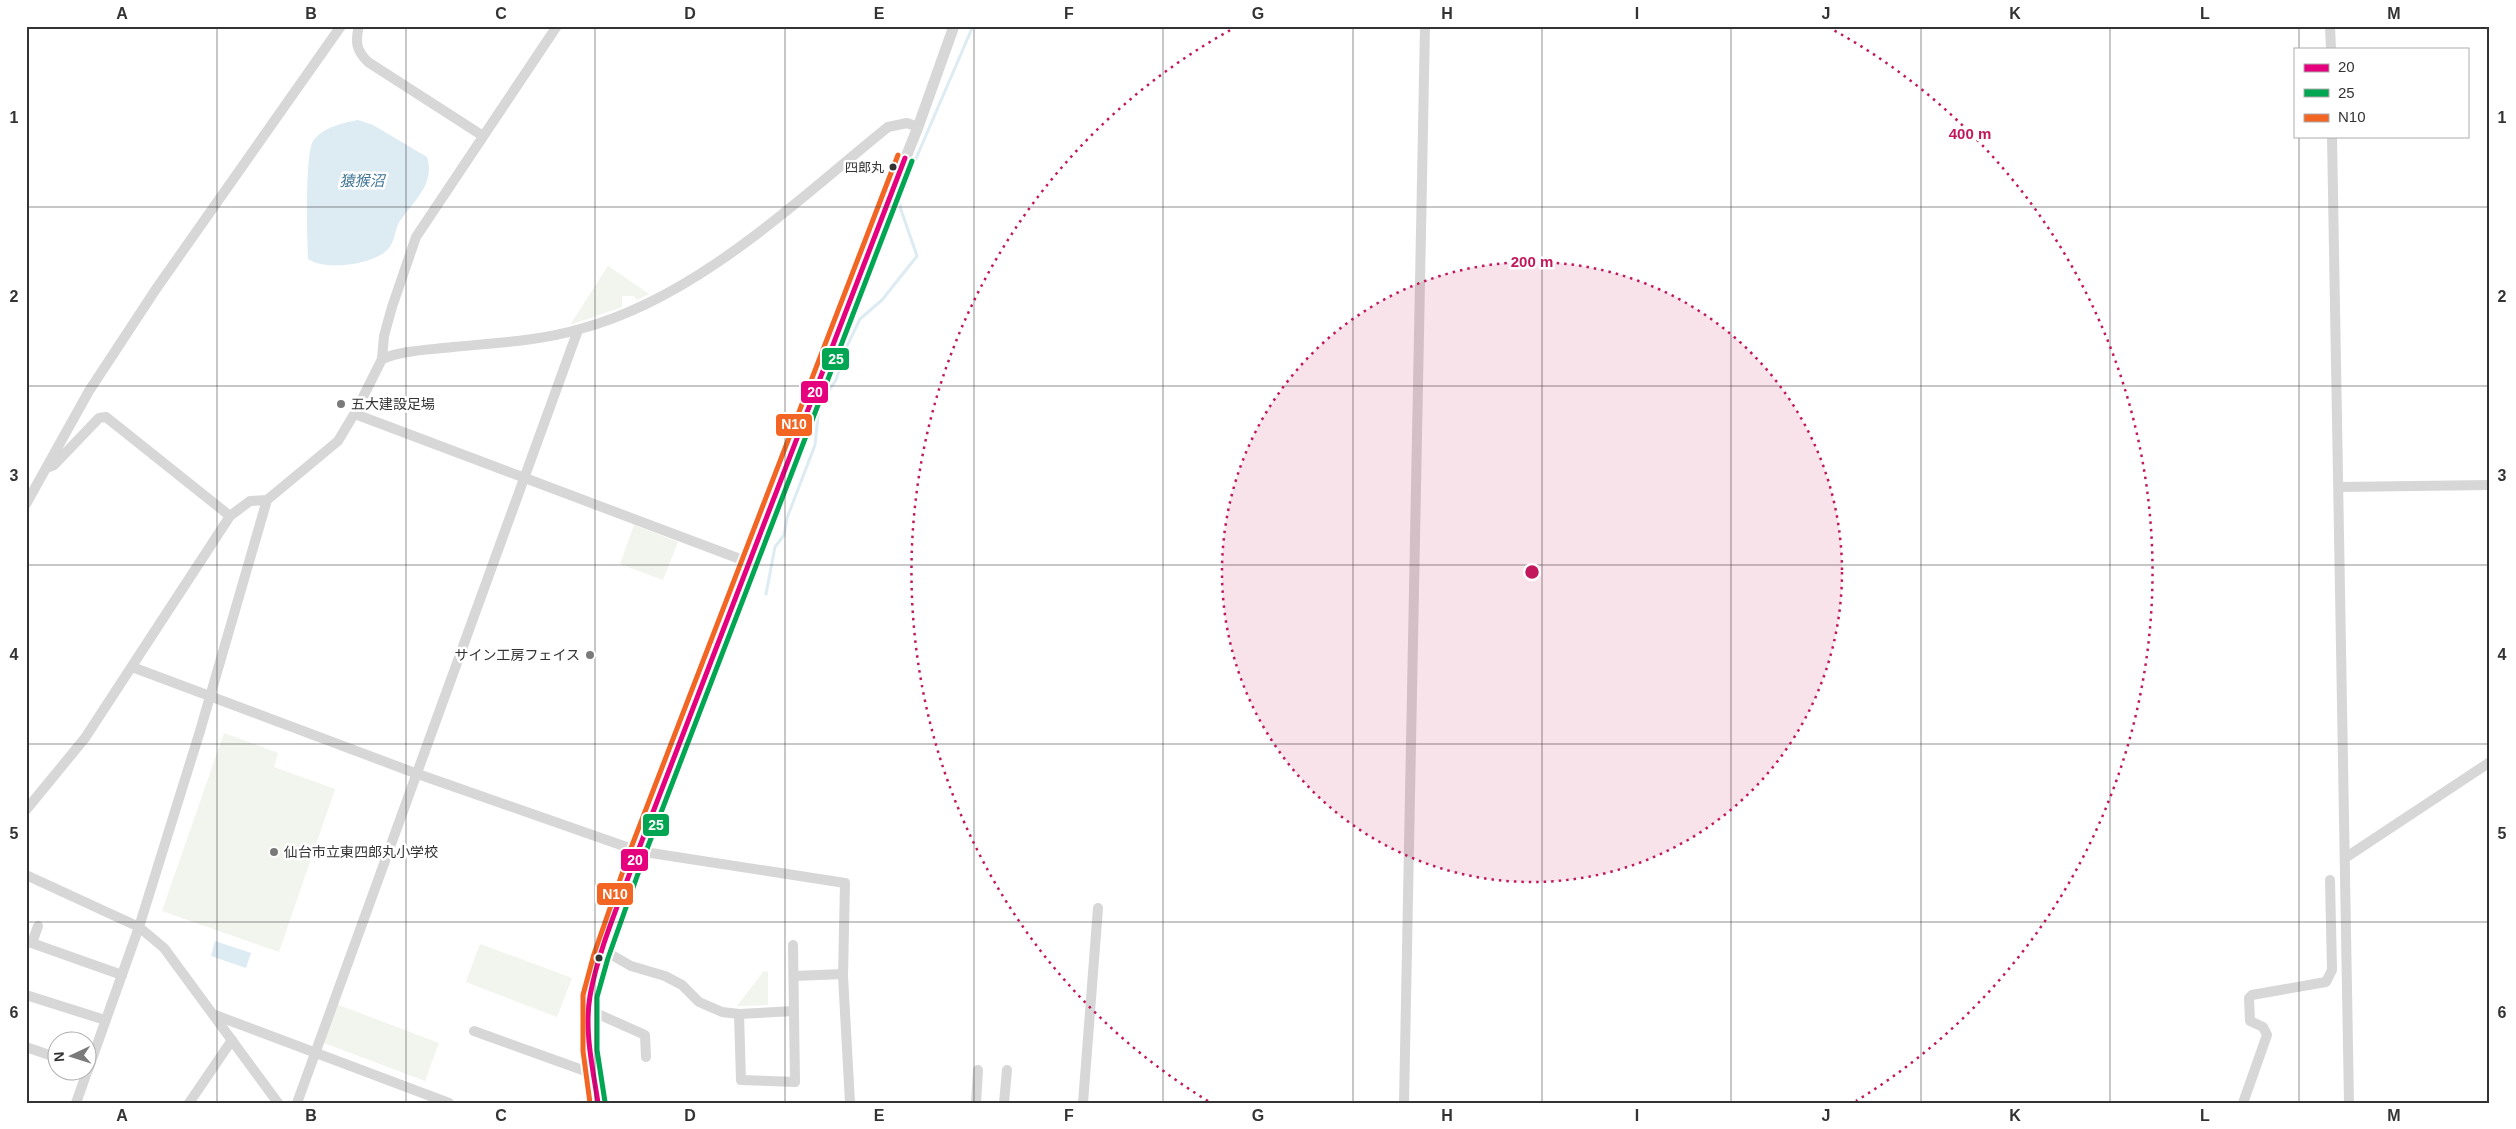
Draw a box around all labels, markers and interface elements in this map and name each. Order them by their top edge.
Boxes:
text: A [116,5,128,22]
text: B [305,5,317,22]
text: C [495,5,507,22]
text: D [684,5,696,22]
text: E [874,5,885,22]
text: F [1064,5,1074,22]
text: G [1252,5,1264,22]
text: H [1441,5,1453,22]
text: I [1635,5,1639,22]
text: J [1822,5,1830,22]
text: K [2009,5,2021,22]
text: L [2200,5,2210,22]
text: M [2387,5,2401,22]
legend [2294,48,2468,138]
text: 20 [2338,58,2355,75]
text: 25 [2338,84,2355,101]
text: N10 [2338,108,2366,125]
text: 1 [10,109,19,126]
text: 1 [2498,109,2507,126]
text: 400 m [1949,125,1991,142]
place label: 四郎丸 [845,160,884,175]
marker: 四郎丸 [888,162,898,172]
water label: 猿猴沼 [339,172,386,189]
text: 200 m [1511,253,1553,270]
text: 2 [10,288,19,305]
text: 2 [2498,288,2507,305]
line badge: 25 [821,347,850,371]
text: 25 [828,351,844,367]
line badge: 20 [800,380,829,404]
text: 20 [807,384,823,400]
place label: 五大建設足場 [351,396,435,412]
marker: 五大建設足場 [335,398,347,410]
line badge: N10 [775,413,813,437]
text: N10 [781,416,807,432]
text: 3 [10,467,19,484]
text: 3 [2498,467,2507,484]
centre of rings [1523,563,1541,581]
text: 4 [10,646,19,663]
text: 4 [2498,646,2507,663]
place label: サイン工房フェイス [454,647,580,663]
marker: サイン工房フェイス [584,649,596,661]
line badge: 25 [642,813,670,837]
text: 25 [648,817,664,833]
text: 5 [10,825,19,842]
text: 5 [2498,825,2507,842]
place label: 仙台市立東四郎丸小学校 [284,844,438,860]
marker: 仙台市立東四郎丸小学校 [268,846,280,858]
line badge: 20 [620,848,649,872]
text: 20 [627,852,643,868]
line badge: N10 [596,882,634,906]
text: N10 [602,886,628,902]
unlabelled marker [594,953,604,963]
text: 6 [10,1004,19,1021]
text: 6 [2498,1004,2507,1021]
north arrow [48,1032,98,1082]
text: N [51,1051,67,1063]
text: A [116,1107,128,1124]
text: B [305,1107,317,1124]
text: C [495,1107,507,1124]
text: D [684,1107,696,1124]
text: E [874,1107,885,1124]
text: F [1064,1107,1074,1124]
text: G [1252,1107,1264,1124]
text: H [1441,1107,1453,1124]
text: I [1635,1107,1639,1124]
text: J [1822,1107,1830,1124]
text: K [2009,1107,2021,1124]
text: L [2200,1107,2210,1124]
text: M [2387,1107,2401,1124]

